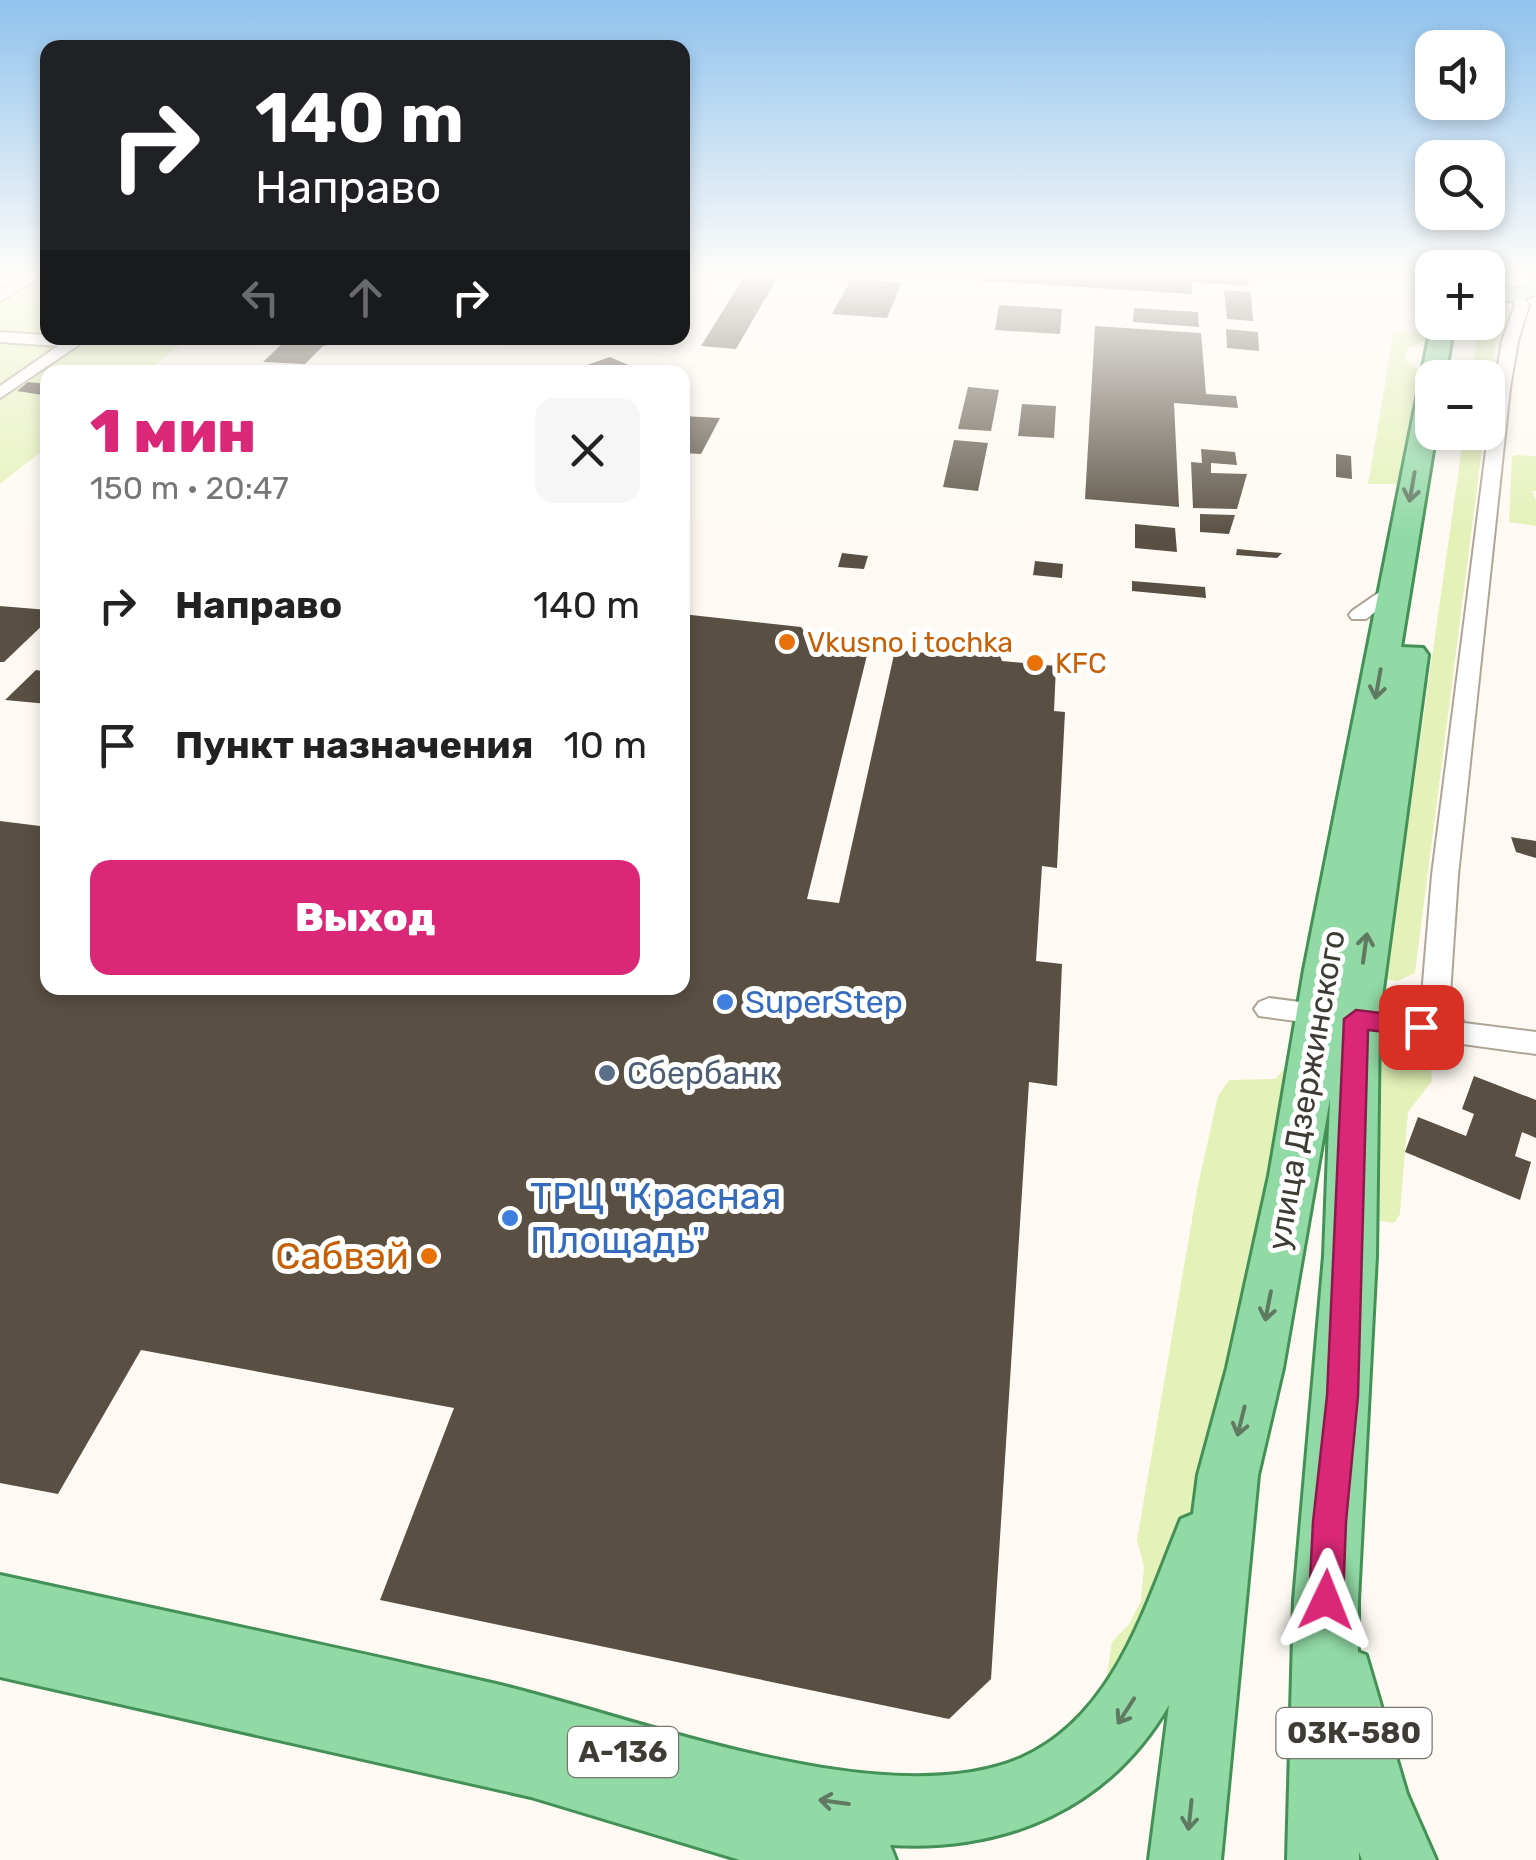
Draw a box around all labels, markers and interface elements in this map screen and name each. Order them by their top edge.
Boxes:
map controls [1415,30,1505,450]
button: sound [1415,30,1505,120]
text: 140 m [255,77,464,160]
icon: right [90,80,220,210]
button: search [1415,140,1505,230]
text: Направо [255,161,441,214]
button: + [1415,250,1505,340]
icon: left [233,270,288,325]
icon: ahead [338,270,393,325]
icon: right [443,270,498,325]
button: − [1415,360,1505,450]
text: 1 мин [90,396,256,467]
button: close [535,398,640,503]
text: 150 m · 20:47 [90,469,289,507]
one-way arrow [1402,470,1421,503]
icon: right [90,578,145,633]
text: Направо [175,582,342,628]
text: 140 m [533,582,640,628]
place label: Vkusno i tochka [807,626,1013,659]
marker: Vkusno i tochka [776,631,798,653]
place label: KFC [1055,647,1107,680]
marker: KFC [1024,652,1046,674]
one-way arrow [1368,667,1387,699]
icon: arrive [90,718,145,773]
text: Пункт назначения [175,722,534,768]
text: 10 m [564,722,647,768]
button: Выход [90,860,640,975]
street label: улица Дзержинского [1259,927,1353,1253]
one-way arrow [1357,932,1375,964]
place label: SuperStep [745,983,903,1021]
pin [1379,985,1464,1070]
marker: SuperStep [714,991,736,1013]
icon: arrive [1394,1000,1449,1055]
place label: Сбербанк [627,1054,777,1092]
marker: Сбербанк [596,1062,618,1084]
place label: ТРЦ "Красная Площадь" [530,1173,782,1263]
marker: ТРЦ "Красная Площадь" [499,1207,521,1229]
place label: Сабвэй [275,1233,409,1279]
marker: Сабвэй [418,1245,440,1267]
one-way arrow [1257,1289,1276,1321]
one-way arrow [1231,1405,1250,1436]
position arrow [1274,1548,1378,1652]
one-way arrow [1116,1696,1137,1724]
road number: 03К-580 [1276,1708,1432,1758]
road number: А-136 [568,1727,678,1777]
one-way arrow [819,1792,851,1810]
one-way arrow [1180,1798,1199,1831]

